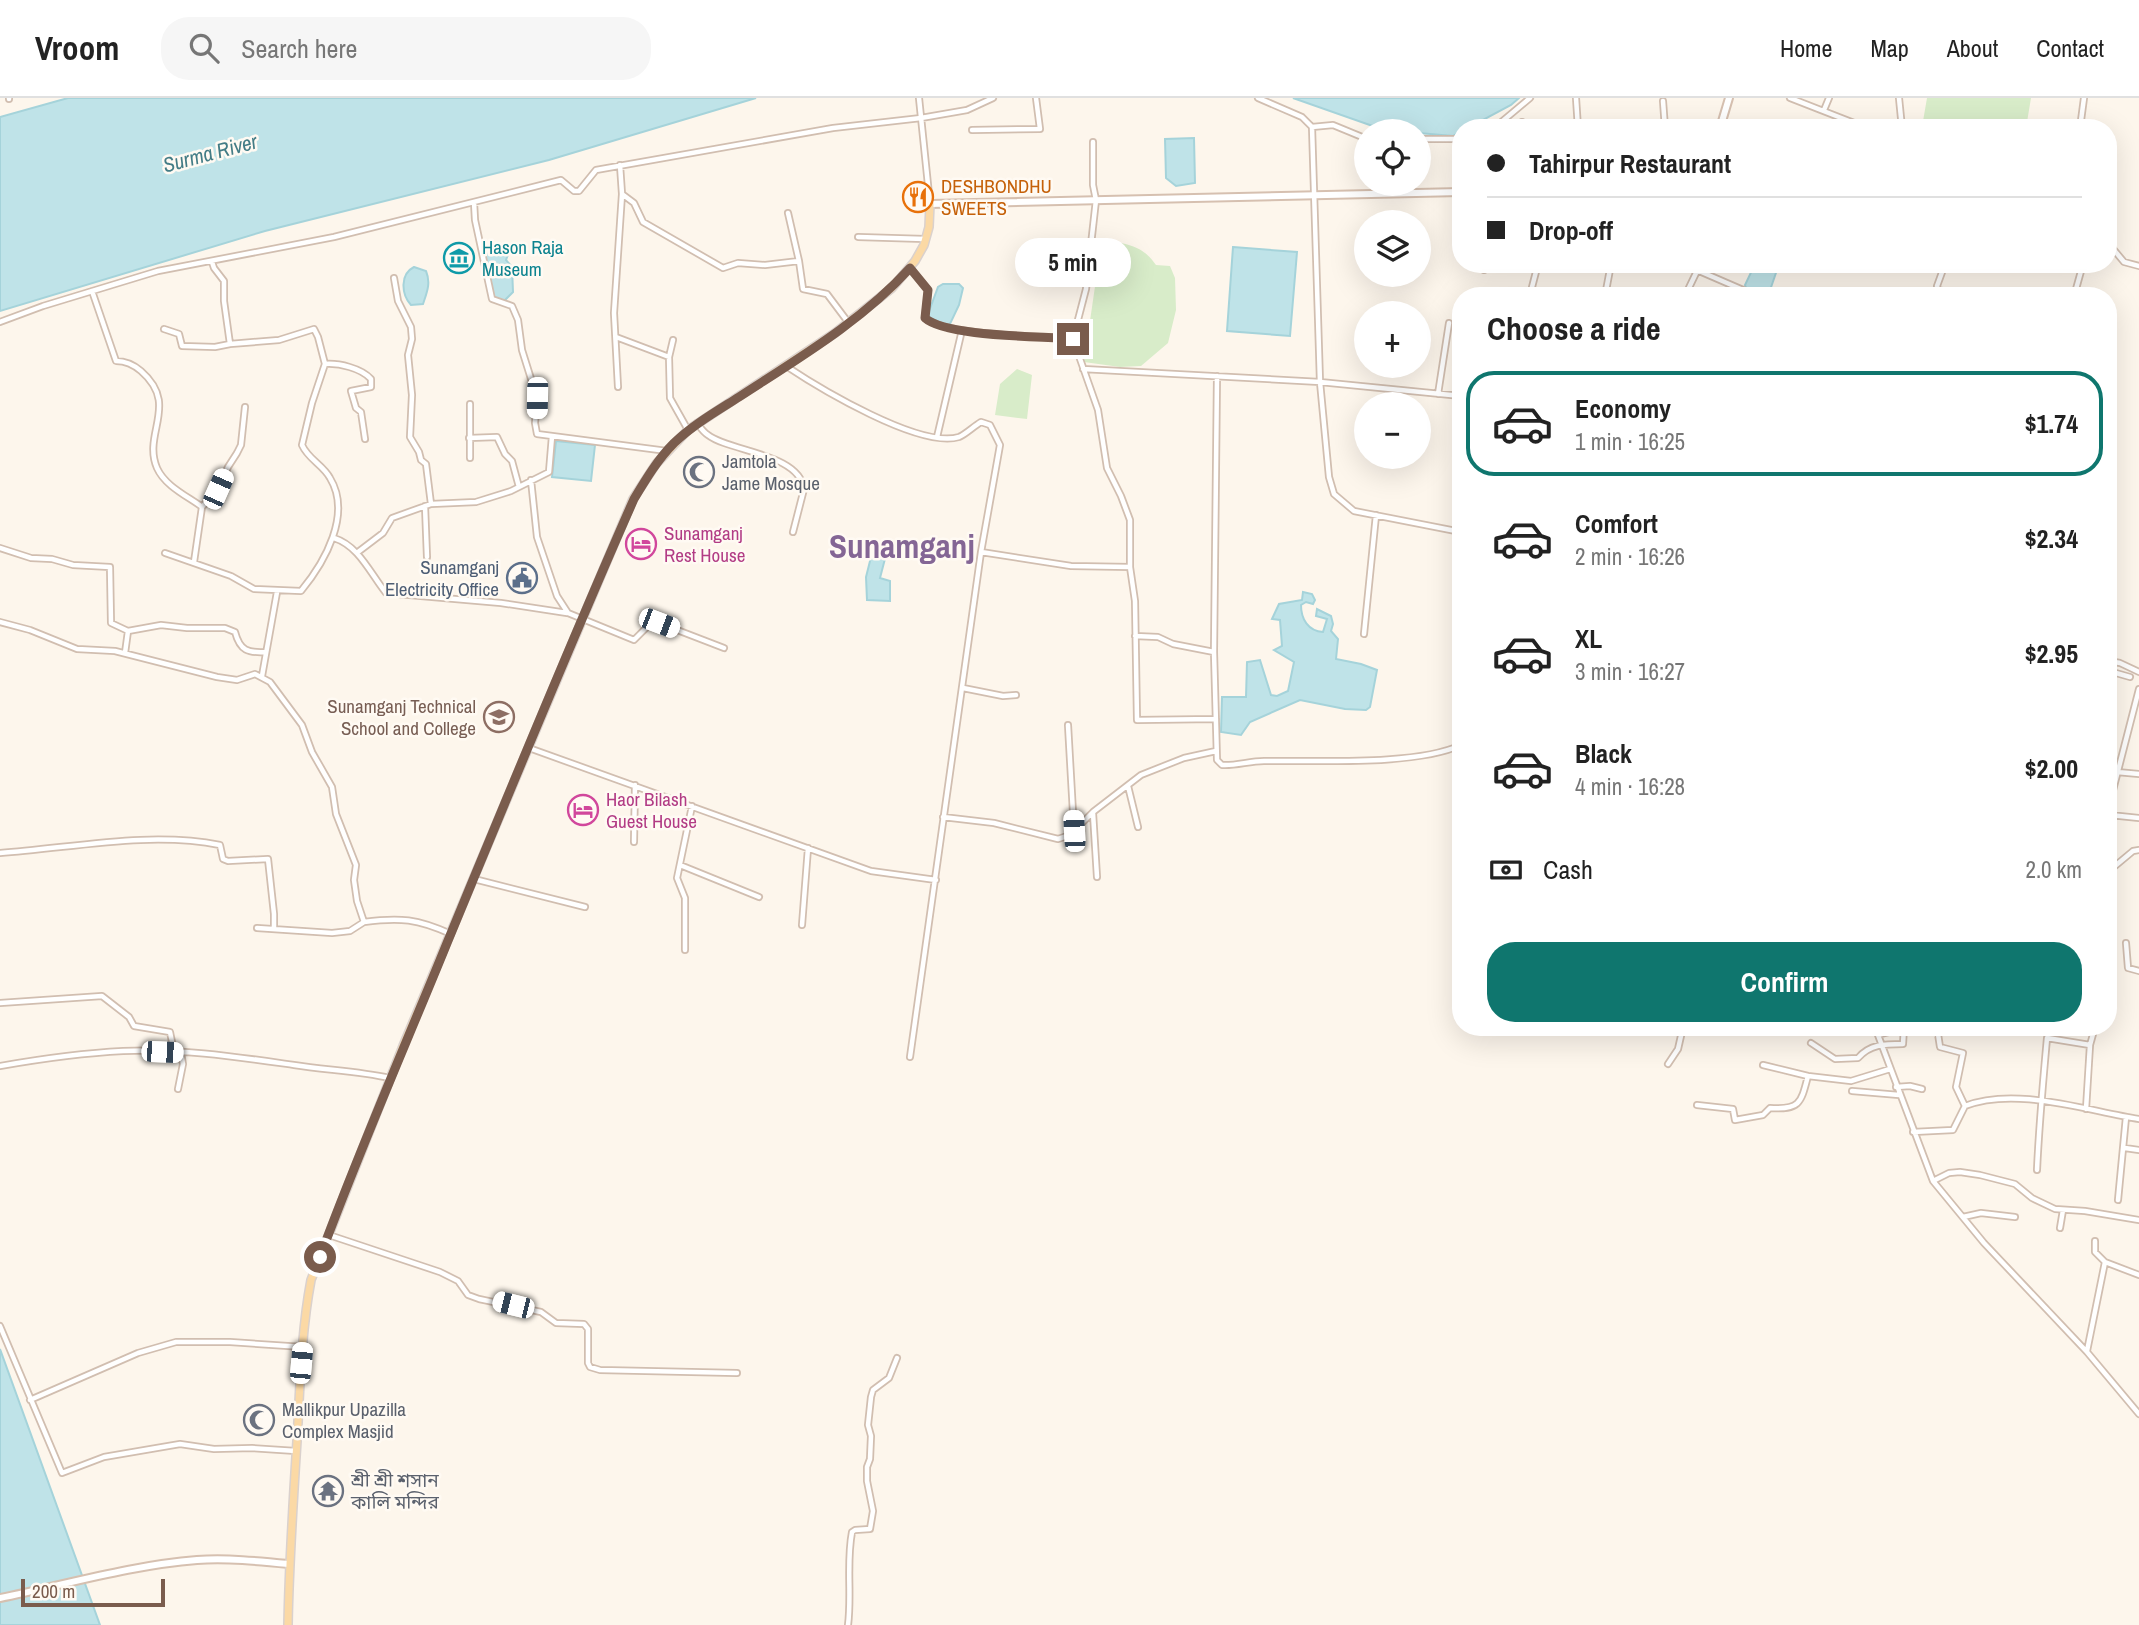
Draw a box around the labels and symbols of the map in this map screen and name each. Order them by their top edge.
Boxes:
water label: Surma River [160,126,262,180]
place label: DESHBONDHU SWEETS [941,173,1052,221]
restaurant icon: DESHBONDHU SWEETS [901,180,935,214]
place label: Hason Raja Museum [482,234,564,282]
callout: 5 min [1015,238,1131,286]
museum icon: Hason Raja Museum [442,241,476,275]
route end [1057,323,1089,355]
car [527,377,548,419]
place label: Jamtola Jame Mosque [722,448,820,496]
mosque icon: Jamtola Jame Mosque [682,455,716,489]
car [200,466,237,512]
place label: Sunamganj Rest House [664,520,745,568]
district label: Sunamganj [829,524,975,568]
hotel icon: Sunamganj Rest House [624,527,658,561]
place label: Sunamganj Electricity Office [385,554,499,602]
public building icon: Sunamganj Electricity Office [505,561,539,595]
car [636,606,683,640]
place label: Sunamganj Technical School and College [327,693,476,741]
school or university icon: Sunamganj Technical School and College [482,700,516,734]
place label: Haor Bilash Guest House [606,786,697,834]
hotel icon: Haor Bilash Guest House [566,793,600,827]
car [1063,809,1086,853]
car [141,1041,184,1063]
route start [304,1241,336,1273]
car [491,1290,536,1320]
car [289,1341,314,1385]
place label: Mallikpur Upazilla Complex Masjid [282,1396,406,1444]
mosque icon: Mallikpur Upazilla Complex Masjid [242,1403,276,1437]
place label: শ্রী শ্রী শসান কালি মন্দির [350,1467,440,1515]
temple icon: শ্রী শ্রী শসান কালি মন্দির [311,1474,345,1508]
scale bar [21,1576,164,1608]

